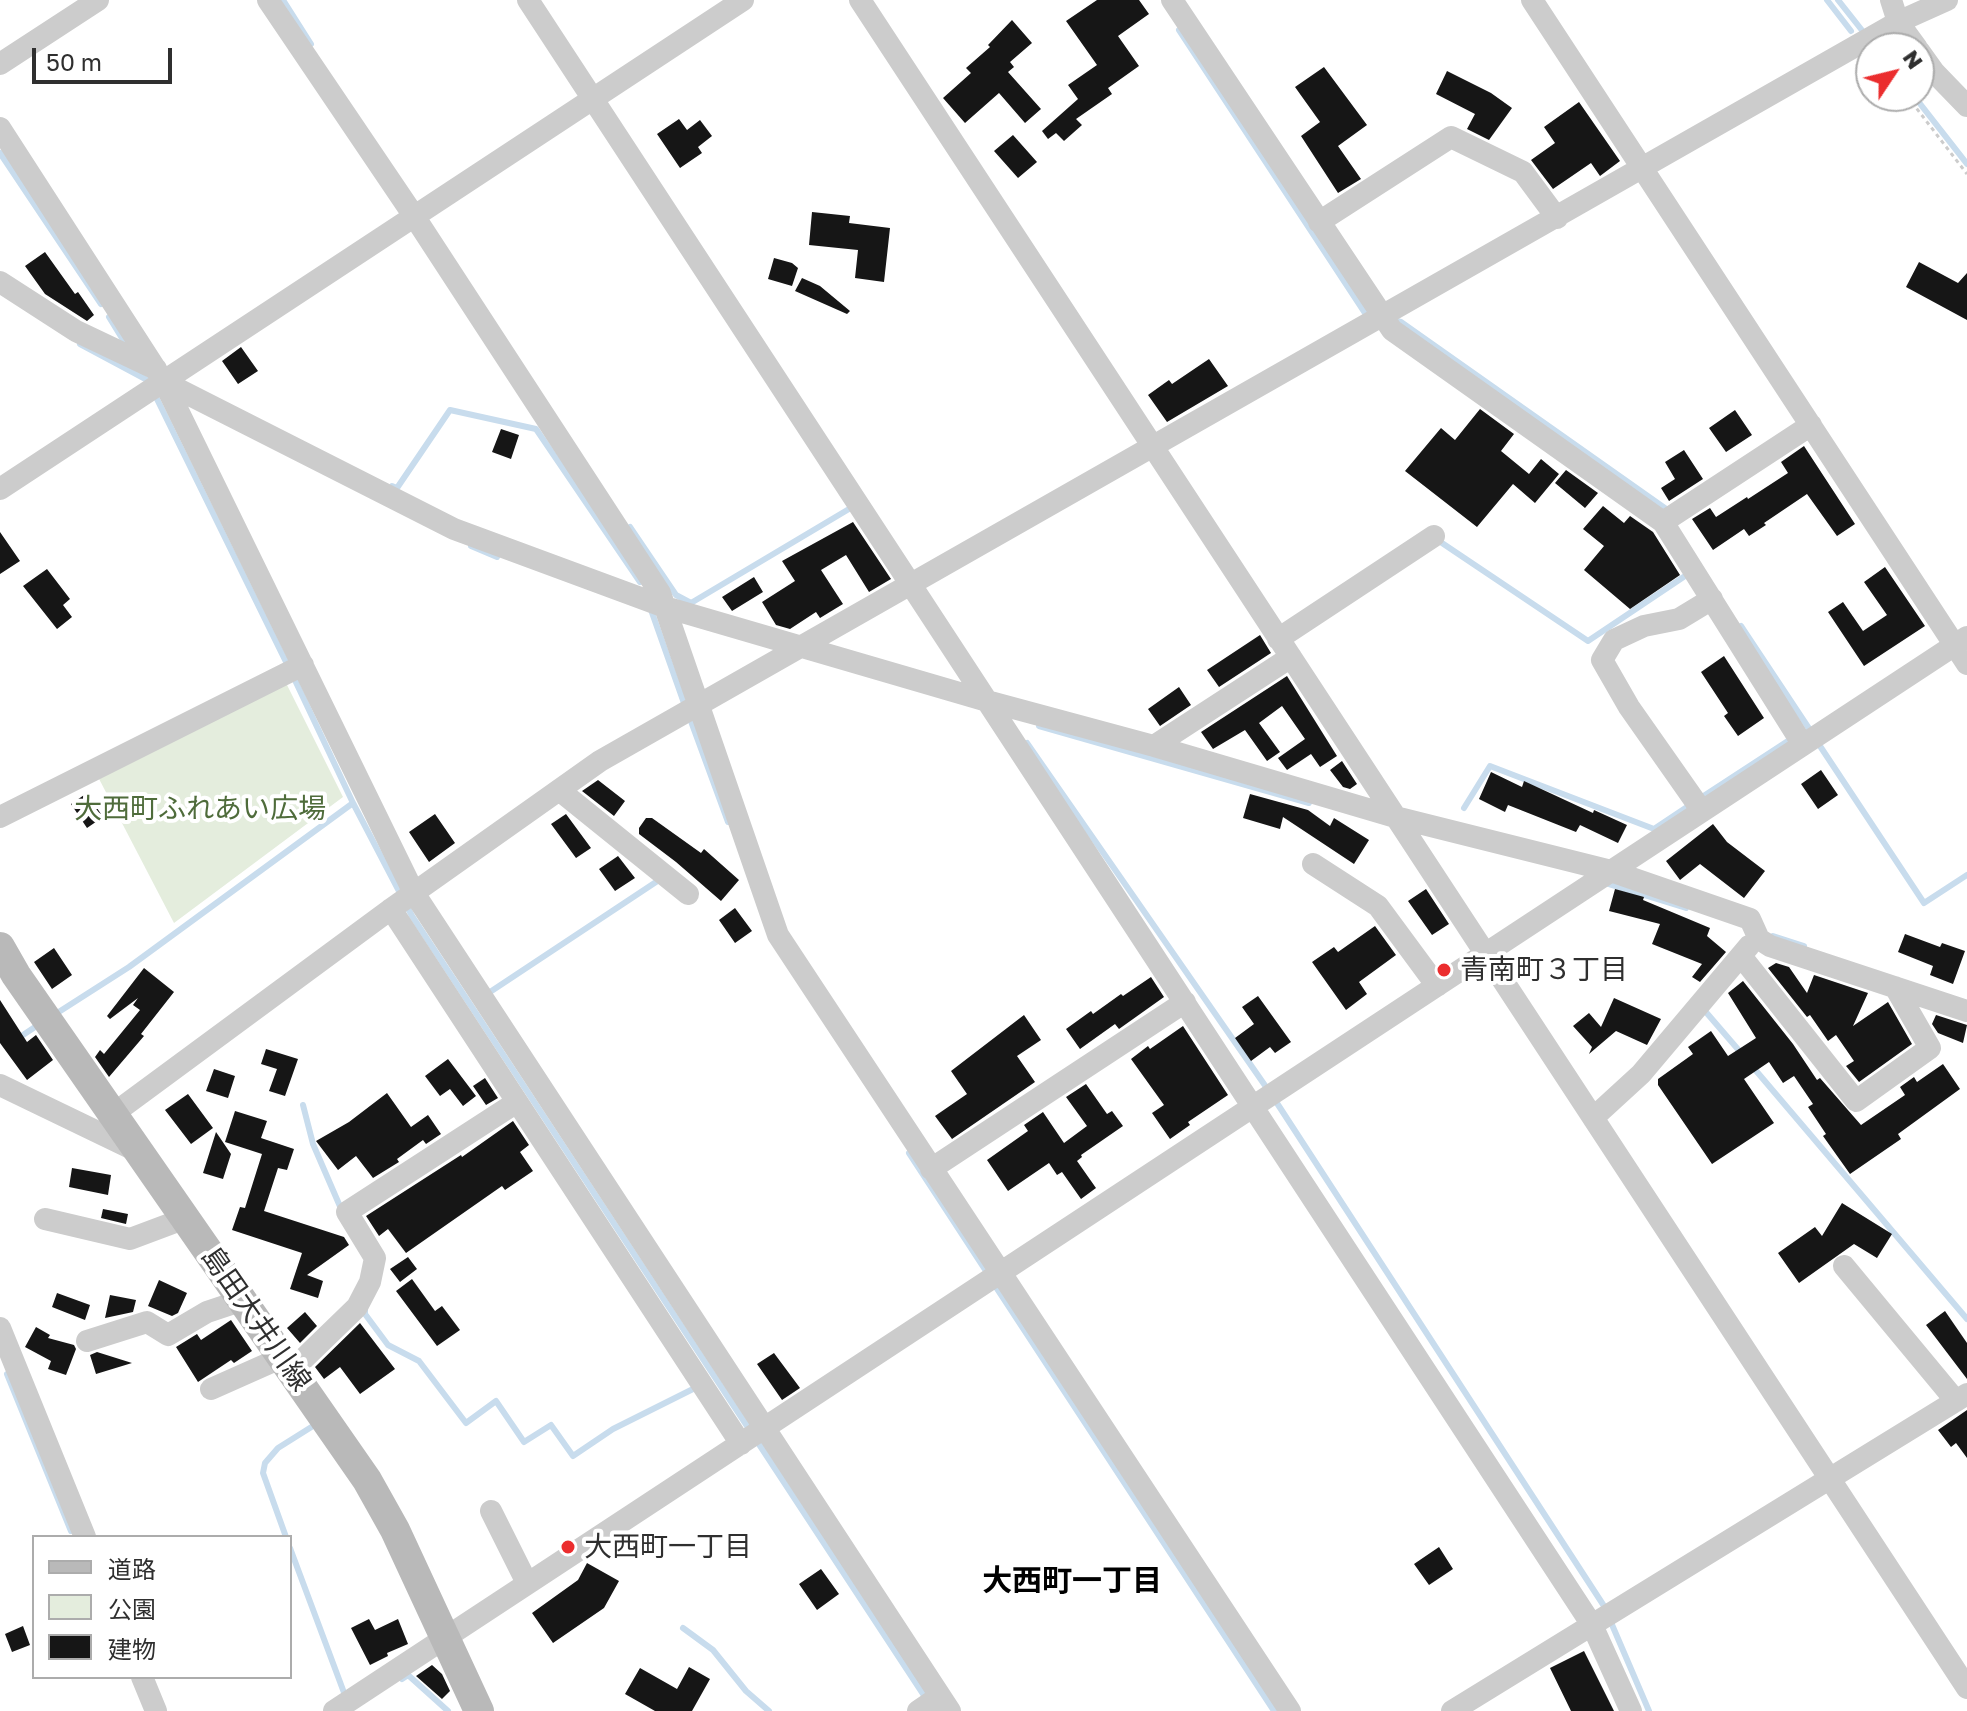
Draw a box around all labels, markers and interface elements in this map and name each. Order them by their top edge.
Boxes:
scale bar [36,32,176,82]
north arrow [1855,32,1935,112]
text: N [1898,44,1929,74]
text: 50 m [46,47,102,76]
park label: 大西町ふれあい広場 [74,792,326,826]
place label: 青南町３丁目 [1460,953,1628,987]
marker: 青南町３丁目 [1435,961,1453,979]
street label: 島田大井川線 [194,1241,318,1397]
place label: 大西町一丁目 [584,1530,752,1564]
legend [32,1535,292,1679]
marker: 大西町一丁目 [559,1538,577,1556]
text: 道路 [108,1554,156,1583]
district label: 大西町一丁目 [982,1563,1162,1599]
text: 公園 [108,1594,156,1623]
text: 建物 [108,1634,156,1663]

